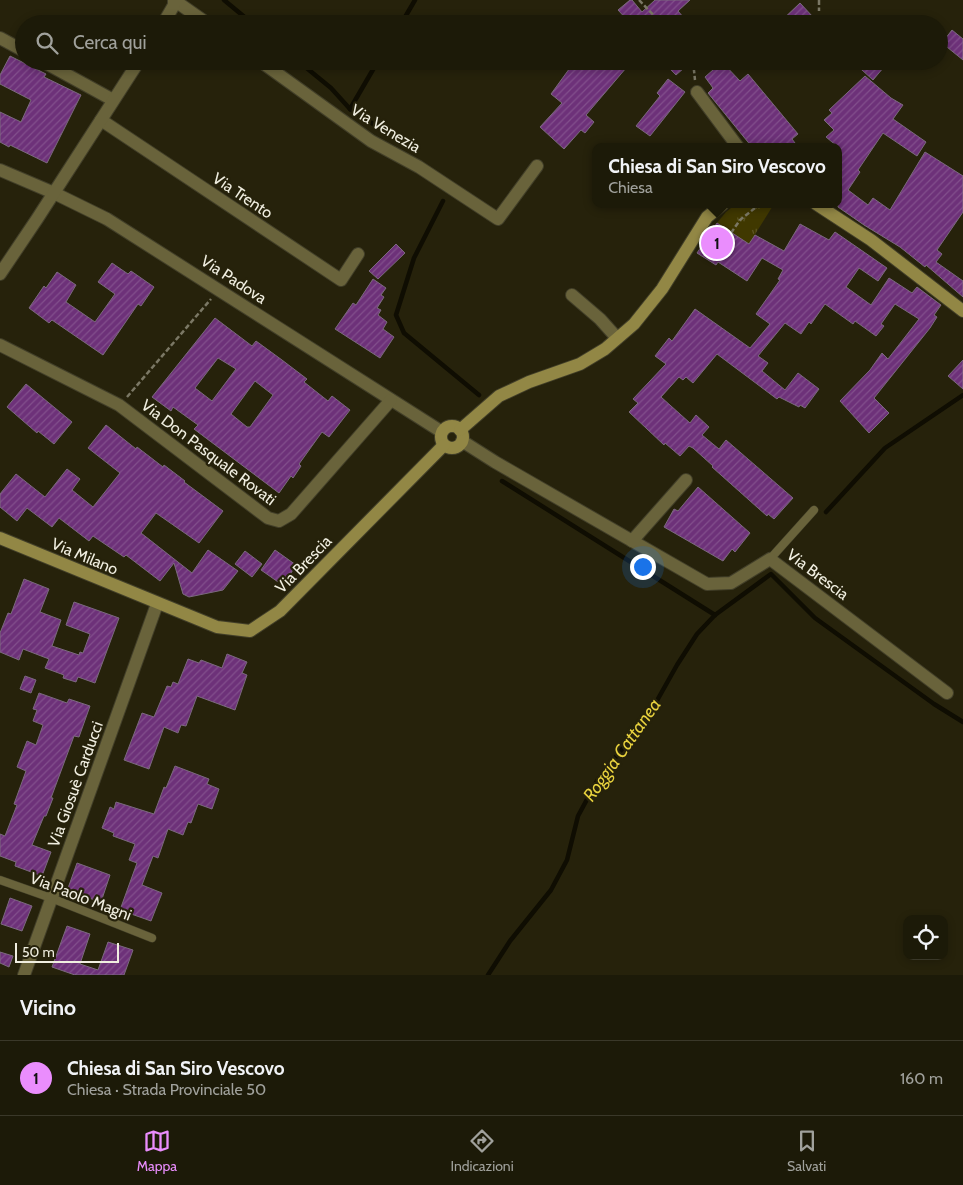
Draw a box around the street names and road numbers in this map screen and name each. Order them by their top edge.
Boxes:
street label: Via Venezia [347,100,424,157]
street label: Via Trento [209,168,276,222]
street label: Via Padova [197,251,271,308]
street label: Via Don Pasquale Rovati [138,396,280,509]
street label: Via Brescia [271,531,336,597]
street label: Via Milano [49,534,121,579]
street label: Via Brescia [783,545,853,604]
street label: Via Giosuè Carducci [44,719,107,850]
street label: Via Paolo Magni [27,868,134,925]

